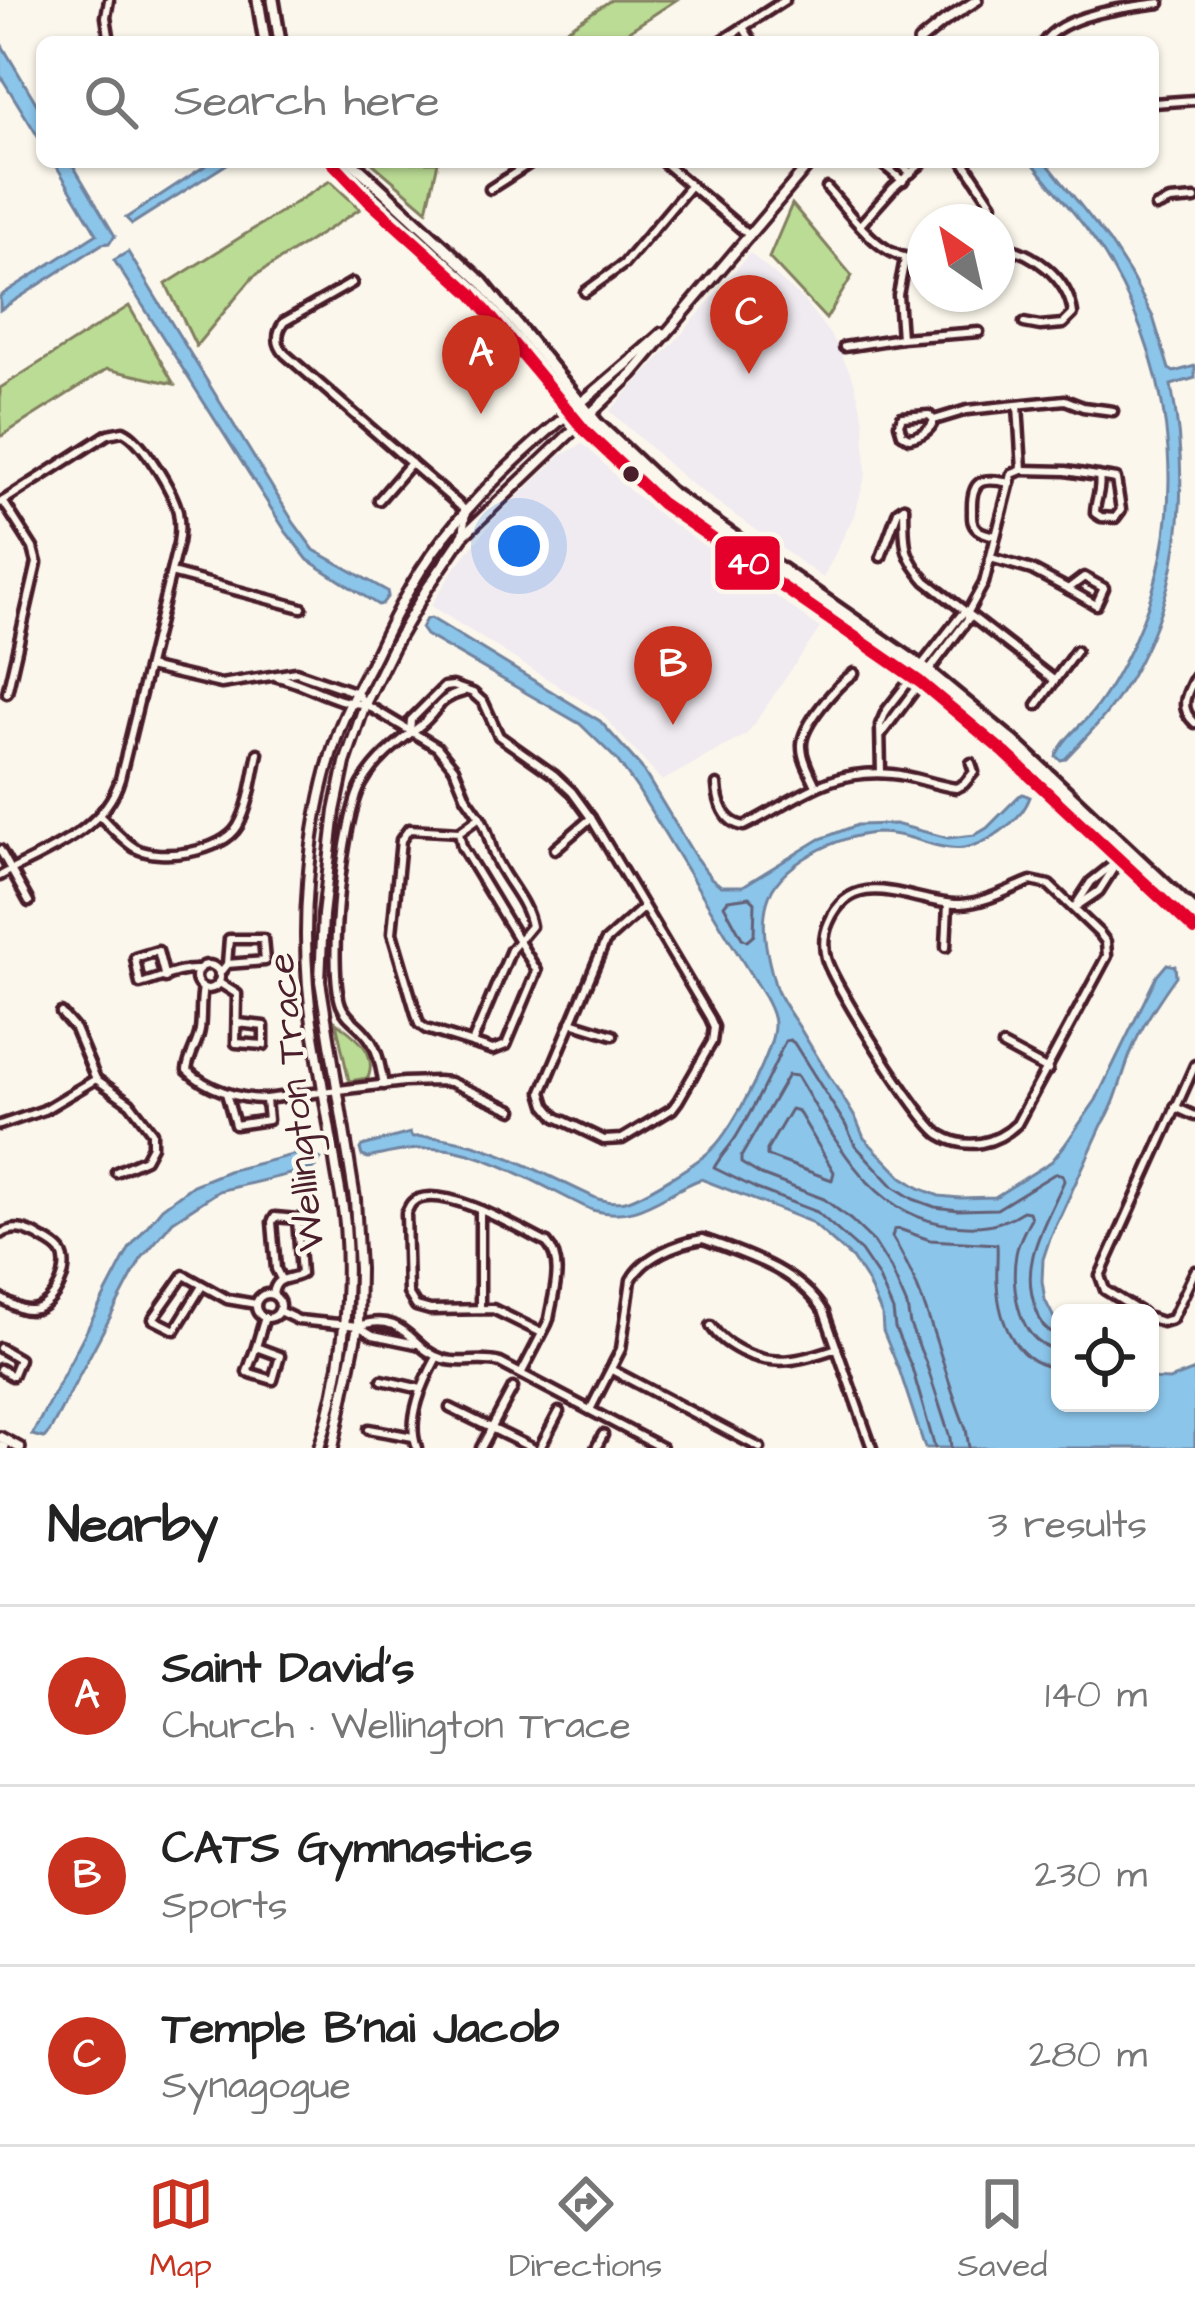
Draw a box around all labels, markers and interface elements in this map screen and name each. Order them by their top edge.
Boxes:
search box [36,36,1159,168]
icon: search [78,69,144,135]
text: Search here [174,71,440,133]
north arrow [907,204,1015,312]
pin: C [710,275,788,374]
pin: A [442,315,520,414]
unlabelled marker [620,463,642,485]
your location [489,516,549,576]
line badge: 40 [713,534,782,592]
text: 40 [726,541,770,587]
pin: B [634,626,712,725]
street label: Wellington Trace [254,950,340,1254]
map controls [1051,1304,1159,1412]
button: locate [1051,1304,1159,1412]
text: Nearby [48,1491,218,1562]
text: 3 results [988,1499,1147,1553]
text: Saint David's [162,1638,415,1700]
text: A [75,1669,99,1723]
text: 140 m [1045,1669,1147,1723]
text: Church · Wellington Trace [162,1700,631,1754]
text: CATS Gymnastics [162,1818,533,1880]
text: B [73,1849,101,1903]
text: 230 m [1034,1849,1147,1903]
text: Sports [162,1880,288,1934]
text: Temple B'nai Jacob [162,1998,559,2060]
text: C [73,2029,101,2083]
text: 280 m [1029,2029,1147,2083]
text: Synagogue [162,2060,351,2114]
tab: Map [148,2171,214,2289]
tab: Directions [509,2171,662,2289]
tab: Saved [957,2171,1047,2289]

